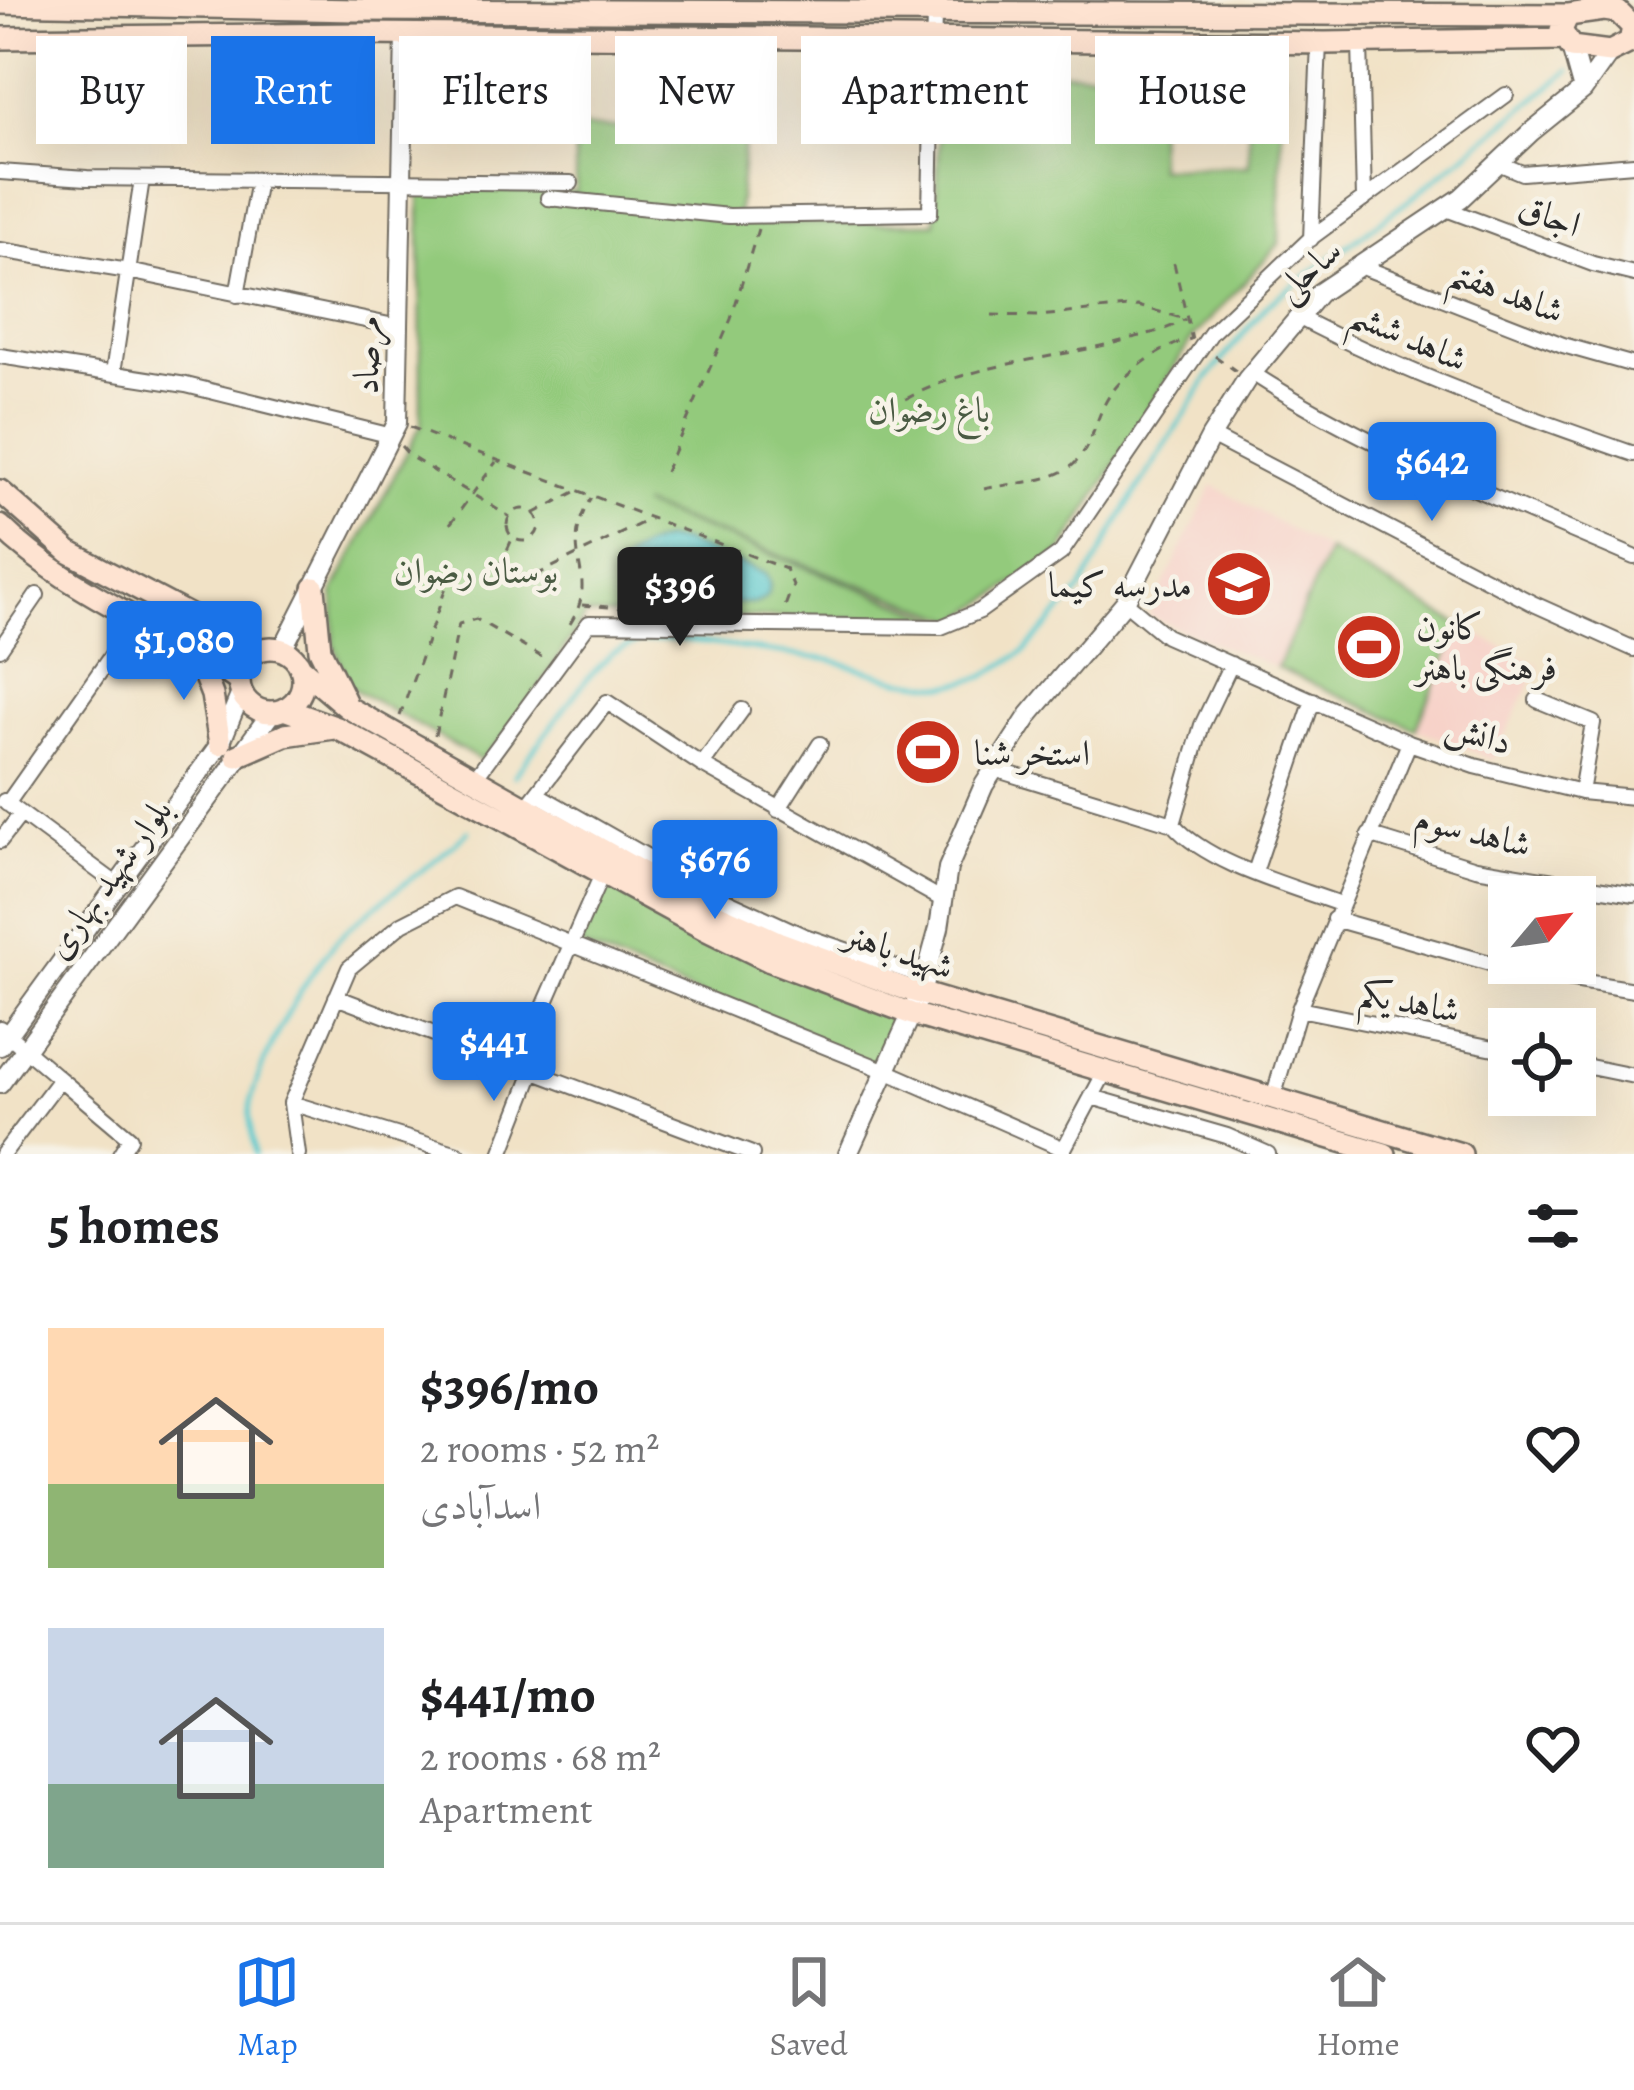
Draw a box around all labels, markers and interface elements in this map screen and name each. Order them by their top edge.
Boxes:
chip: Buy [36,36,187,144]
chip: Rent [211,36,375,144]
chip: Filters [399,36,591,144]
chip: New [615,36,777,144]
chip: Apartment [801,36,1071,144]
chip: House [1095,36,1289,144]
street label: اجاق [1512,181,1588,249]
street label: ساحلی [1264,226,1353,313]
street label: شاهد هفتم [1439,247,1571,345]
street label: شاهد ششم [1338,288,1475,394]
street label: مرصاد [341,315,392,395]
park label: باغ رضوان [868,385,990,440]
pin: $642 [1361,422,1503,524]
text: $642 [1395,434,1469,487]
park label: بوستان رضوان [394,546,558,595]
pin: $396 [609,547,751,649]
school or university icon: مدرسه کیما [1204,549,1274,619]
text: $396 [644,559,716,612]
place label: مدرسه کیما [1048,560,1192,609]
pin: $1,080 [86,601,282,703]
place label: کانون فرهنگی باهنر [1412,602,1557,692]
sports icon: کانون فرهنگی باهنر [1334,612,1404,682]
text: $1,080 [134,613,234,666]
street label: دانش [1440,700,1518,766]
sports icon: استخر شنا [893,717,963,787]
place label: استخر شنا [974,728,1090,777]
street label: بلوار شهید بهاری [33,788,183,968]
street label: شاهد سوم [1408,793,1536,876]
pin: $676 [644,820,786,922]
text: $676 [679,832,751,885]
north arrow [1488,876,1596,984]
map controls [1488,876,1596,1116]
street label: شهید باهنر [834,908,960,991]
street label: شاهد یکم [1354,967,1464,1044]
pin: $441 [423,1002,565,1104]
button: locate [1488,1008,1596,1116]
text: $441 [460,1014,528,1067]
text: 5 homes [48,1191,220,1261]
icon: filters [1520,1193,1586,1259]
text: $396/mo [420,1352,599,1422]
icon: home [144,1376,288,1520]
icon: heart [1520,1415,1586,1481]
text: 2 rooms · 52 m² [420,1422,659,1475]
text: اسدآبادی [420,1479,541,1532]
text: $441/mo [420,1660,596,1730]
icon: home [144,1676,288,1820]
icon: heart [1520,1715,1586,1781]
text: 2 rooms · 68 m² [420,1730,661,1783]
text: Apartment [420,1783,593,1836]
tab: Map [234,1949,300,2066]
tab: Saved [769,1949,848,2066]
tab: Home [1317,1949,1400,2066]

